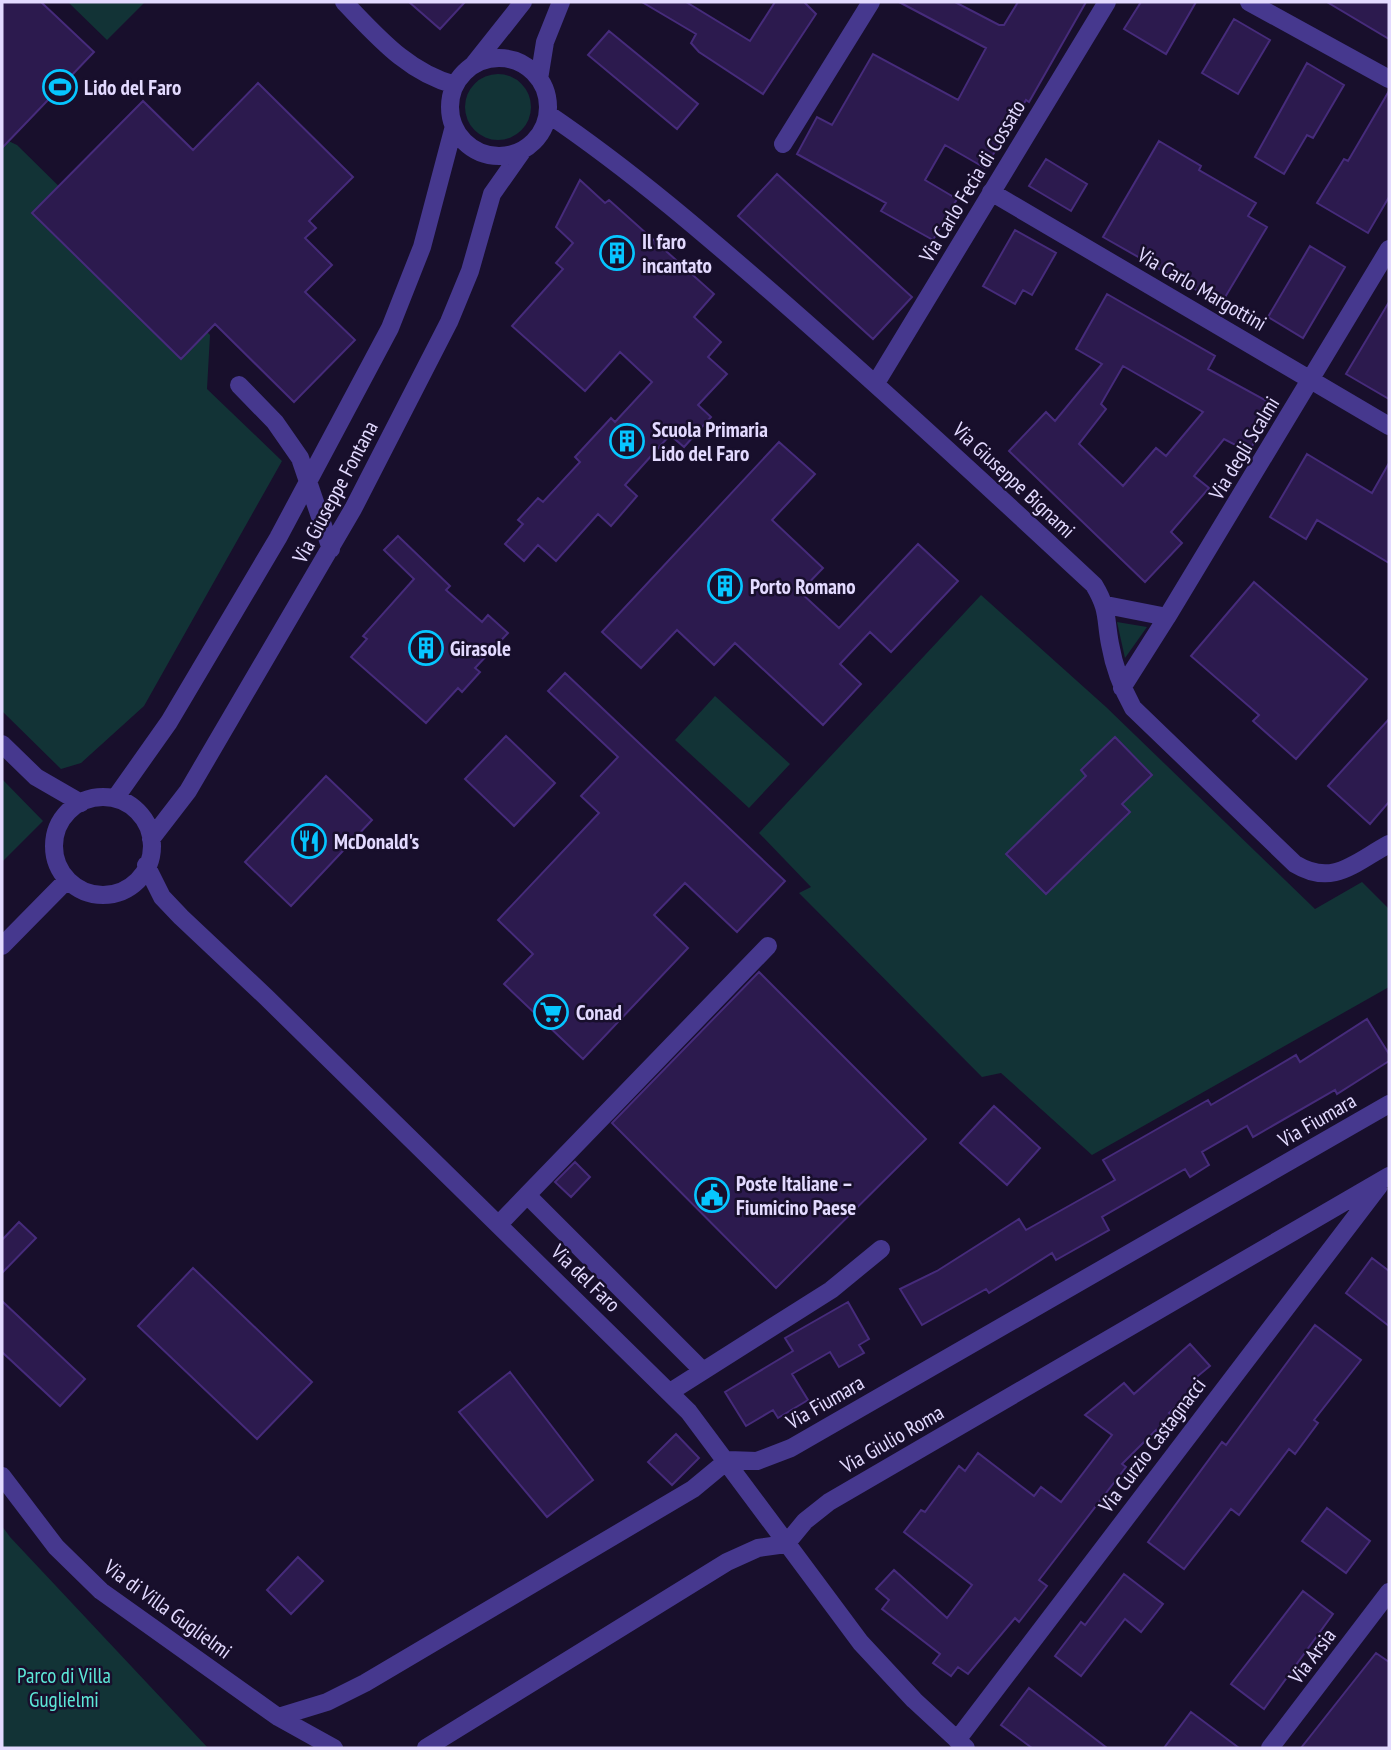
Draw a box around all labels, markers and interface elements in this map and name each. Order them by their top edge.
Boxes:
sports icon: Lido del Faro [41,68,79,106]
place label: Lido del Faro [84,74,181,101]
street label: Via Carlo Fecia di Cossato [912,95,1031,268]
place label: Il faro incantato [642,228,712,279]
building icon: Il faro incantato [598,234,636,272]
street label: Via Carlo Margottini [1132,241,1271,337]
street label: Via degli Scalmi [1202,391,1285,505]
street label: Via Giuseppe Fontana [286,416,384,569]
place label: Scuola Primaria Lido del Faro [652,416,768,467]
street label: Via Giuseppe Bignami [946,416,1081,544]
building icon: Scuola Primaria Lido del Faro [608,422,646,460]
building icon: Porto Romano [706,567,744,605]
place label: Porto Romano [750,573,856,600]
building icon: Girasole [407,629,445,667]
place label: Girasole [450,635,511,662]
restaurant icon: McDonald's [290,822,328,860]
place label: McDonald's [334,828,419,855]
supermarket icon: Conad [532,993,570,1031]
place label: Conad [576,999,622,1026]
street label: Via Fiumara [1272,1087,1361,1154]
place label: Poste Italiane – Fiumicino Paese [736,1170,856,1221]
public building icon: Poste Italiane – Fiumicino Paese [693,1176,731,1214]
street label: Via del Faro [545,1238,626,1318]
street label: Via Fiumara [780,1369,869,1436]
street label: Via Curzio Castagnacci [1092,1372,1211,1519]
street label: Via Giulio Roma [835,1399,948,1480]
street label: Via di Villa Guglielmi [98,1553,237,1664]
street label: Via Arsia [1282,1623,1342,1690]
park label: Parco di Villa Guglielmi [17,1662,111,1713]

